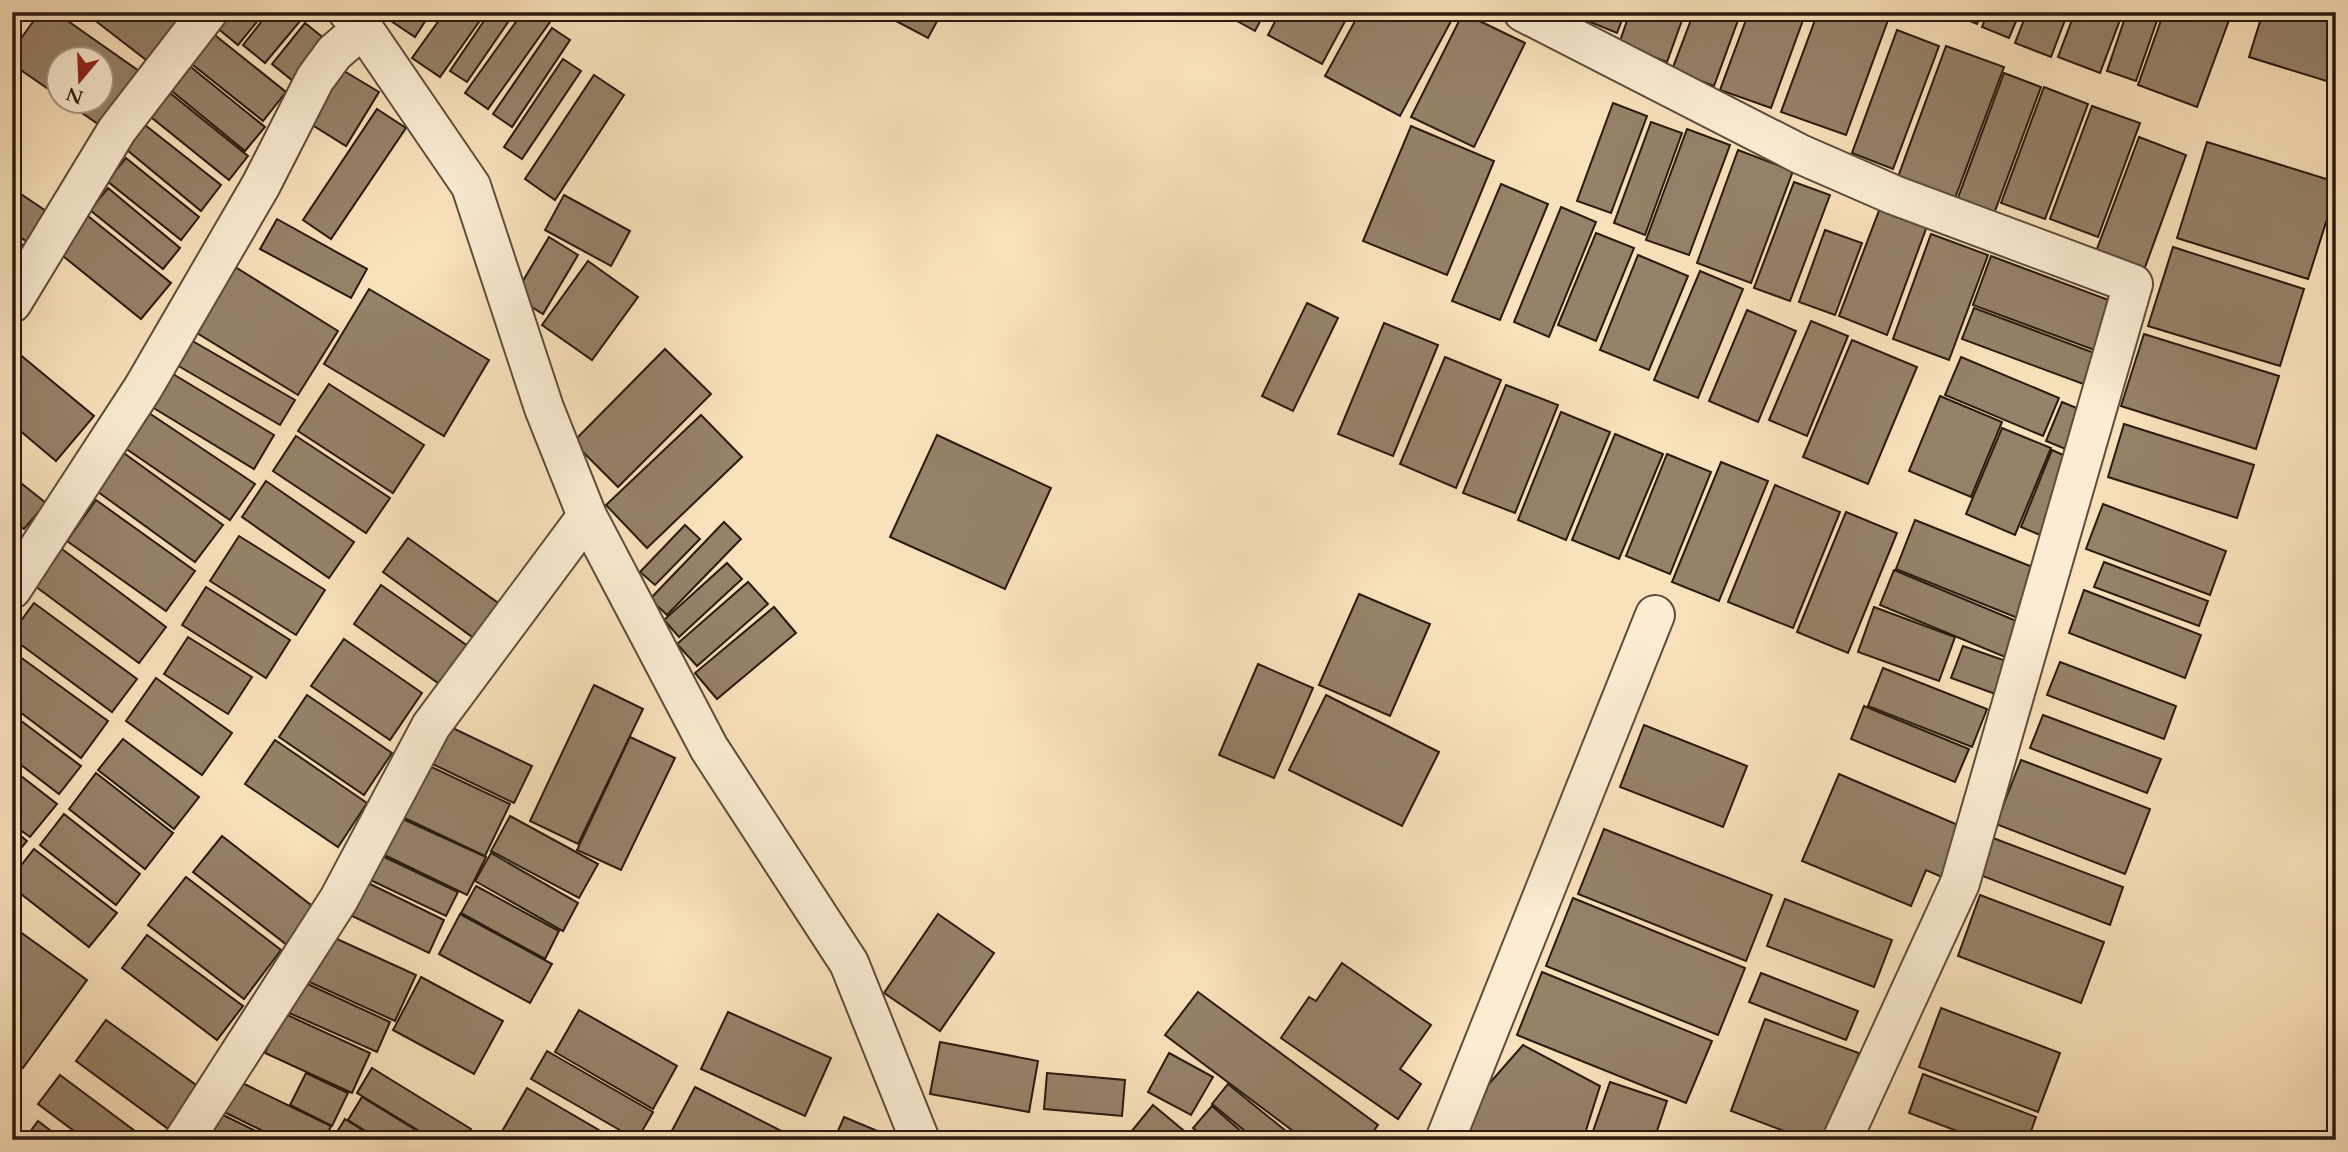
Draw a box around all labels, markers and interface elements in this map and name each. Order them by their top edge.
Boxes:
north arrow [46,46,116,116]
text: N [62,80,87,110]

